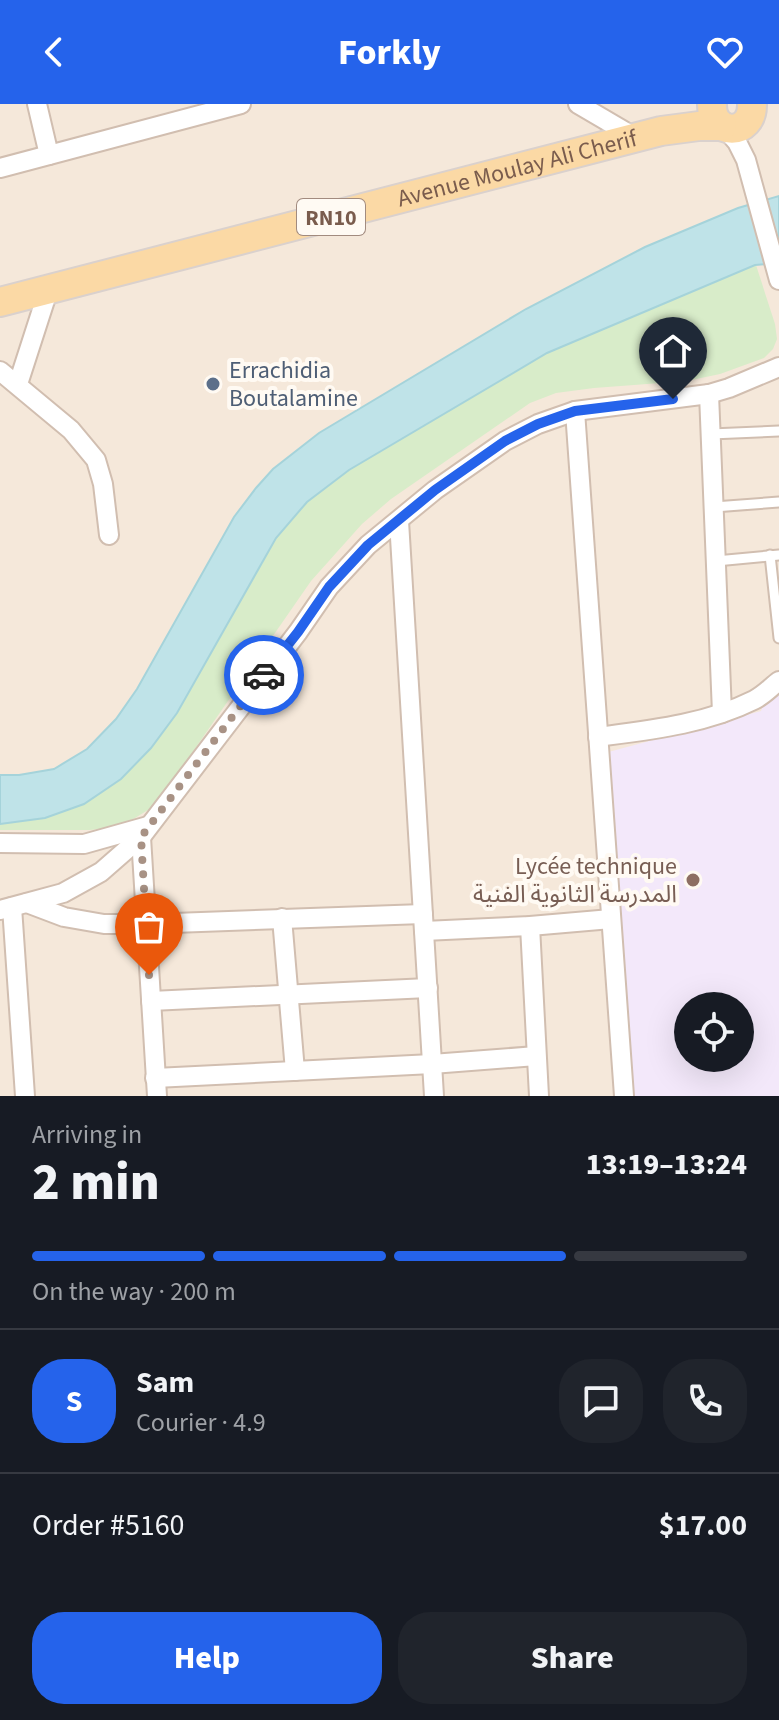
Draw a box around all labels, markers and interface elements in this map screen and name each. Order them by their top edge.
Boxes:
text: Forkly [338,27,441,78]
icon: back [32,30,76,74]
icon: heart [703,30,747,74]
street label: Avenue Moulay Ali Cherif [393,121,642,217]
road number: RN10 [297,199,365,235]
pin [639,317,707,399]
icon: home [651,329,695,373]
place label: Errachidia Boutalamine [229,353,358,416]
marker: Errachidia Boutalamine [204,375,222,393]
courier [224,635,304,715]
icon: car [242,653,286,697]
place label: Lycée technique المدرسة الثانوية الفنية [473,849,677,912]
marker: Lycée technique المدرسة الثانوية الفنية [684,871,702,889]
pin [115,893,183,975]
icon: bag [127,905,171,949]
map controls [674,992,754,1072]
button: locate [674,992,754,1072]
text: Arriving in [32,1116,142,1153]
text: 13:19–13:24 [586,1143,747,1186]
text: 2 min [32,1146,160,1220]
text: On the way · 200 m [32,1273,236,1310]
button: chat [559,1359,643,1443]
button: phone [663,1359,747,1443]
text: Sam [136,1361,194,1404]
text: S [66,1380,82,1423]
text: Courier · 4.9 [136,1404,266,1441]
text: Order #5160 [32,1504,185,1547]
text: $17.00 [659,1504,747,1547]
button: Help [32,1612,382,1704]
button: Share [398,1612,747,1704]

